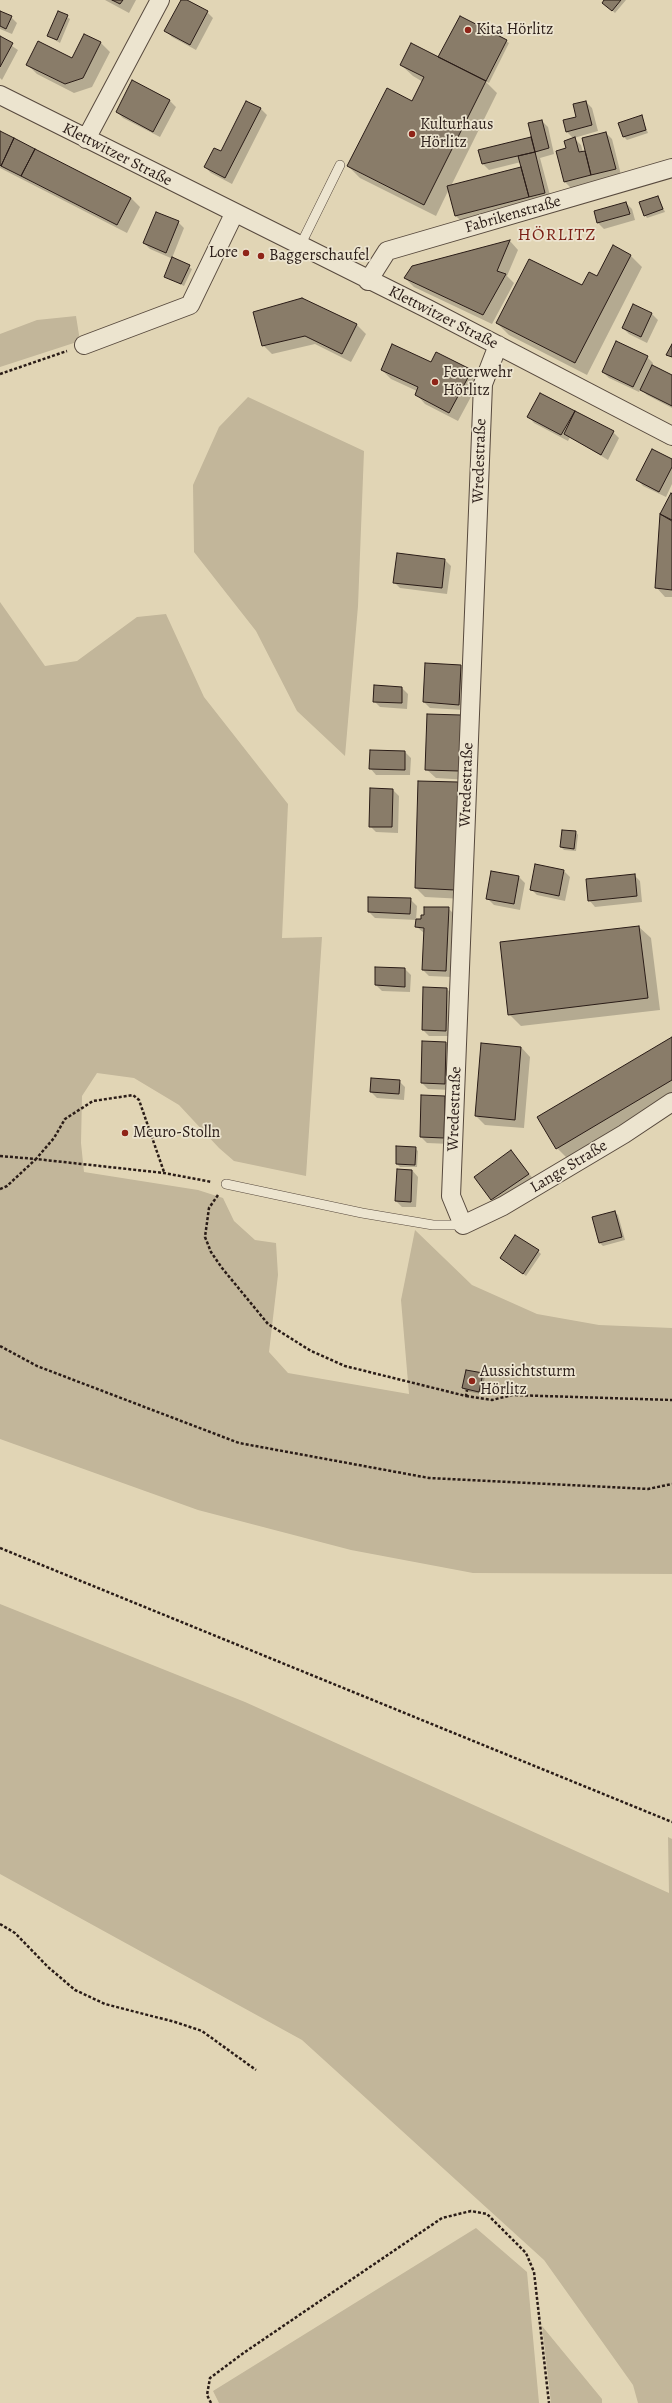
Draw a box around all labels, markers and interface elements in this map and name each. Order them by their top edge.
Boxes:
place label: Kita Hörlitz [476,20,553,40]
marker: Kita Hörlitz [463,25,473,35]
place label: Kulturhaus Hörlitz [420,115,493,153]
street label: Klettwitzer Straße [59,119,175,191]
marker: Kulturhaus Hörlitz [407,129,417,139]
street label: Fabrikenstraße [463,192,563,238]
district label: HÖRLITZ [518,225,596,247]
place label: Lore [209,243,238,263]
place label: Baggerschaufel [269,246,369,266]
marker: Lore [241,248,251,258]
marker: Baggerschaufel [256,251,266,261]
street label: Klettwitzer Straße [385,282,501,354]
place label: Feuerwehr Hörlitz [443,363,513,401]
marker: Feuerwehr Hörlitz [430,377,440,387]
street label: Wredestraße [469,418,491,504]
street label: Wredestraße [456,742,478,828]
street label: Wredestraße [444,1066,466,1152]
place label: Meuro-Stolln [133,1123,220,1143]
marker: Meuro-Stolln [120,1128,130,1138]
street label: Lange Straße [527,1136,611,1198]
place label: Aussichtsturm Hörlitz [480,1362,575,1400]
marker: Aussichtsturm Hörlitz [467,1376,477,1386]

